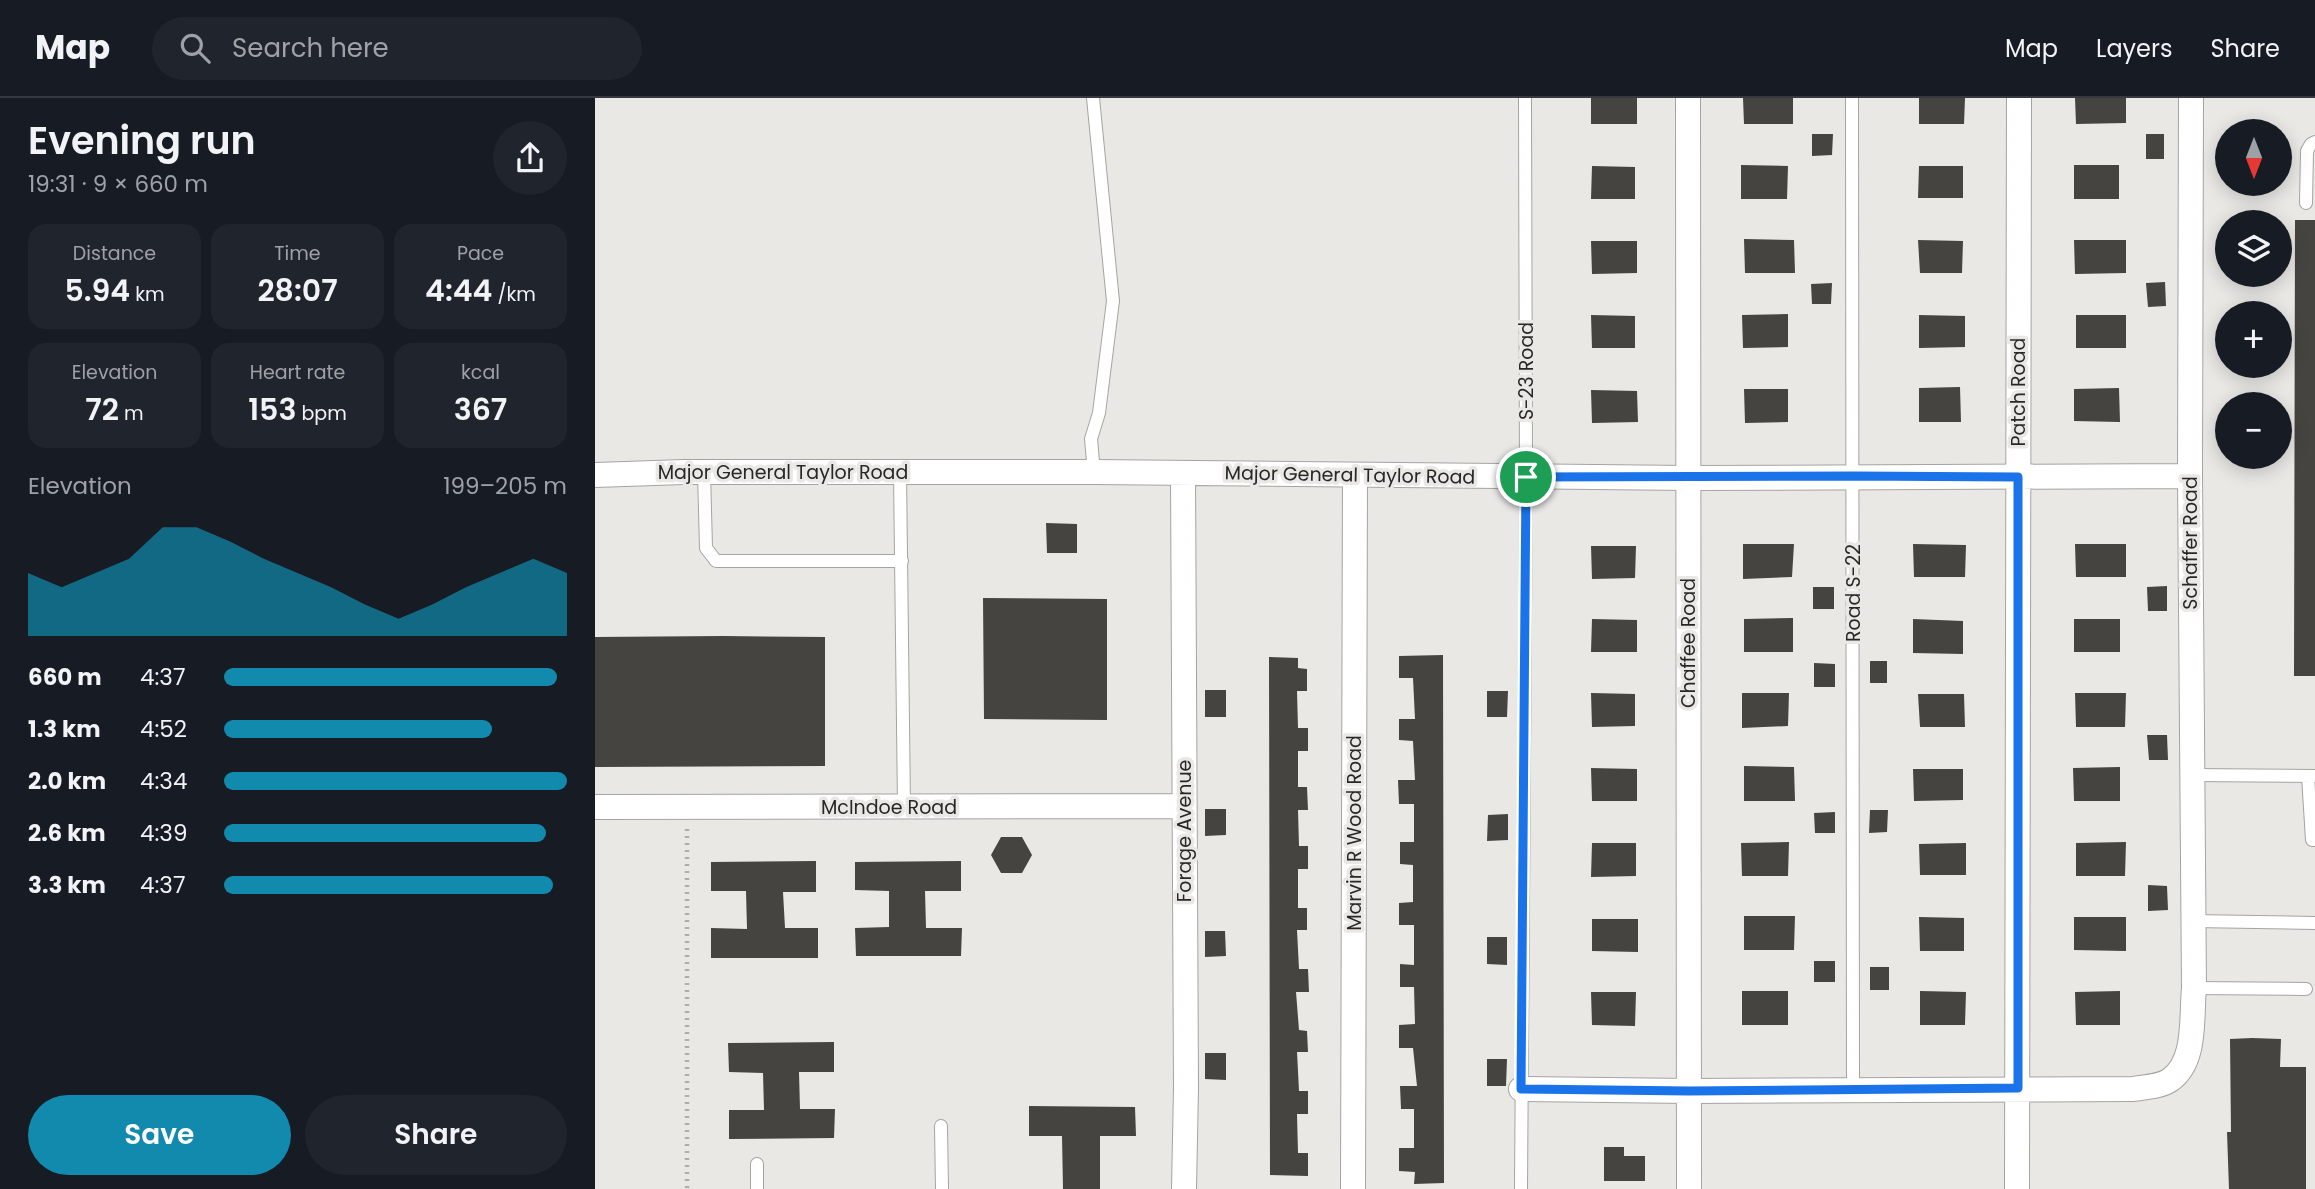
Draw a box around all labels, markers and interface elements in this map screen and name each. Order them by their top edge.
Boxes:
search box [152,17,642,80]
text: Map [35,24,110,71]
icon: search [176,29,214,67]
text: Search here [232,30,389,66]
text: Map [2005,32,2058,65]
text: Layers [2096,32,2172,65]
text: Share [2210,32,2280,65]
text: Evening run [28,114,256,167]
north arrow [2215,119,2293,196]
map controls [2215,119,2292,469]
button: share [493,121,567,195]
text: 19:31 · 9 × 660 m [28,168,208,200]
button: layers [2215,210,2292,287]
text: Distance [73,240,156,267]
text: Time [274,240,321,267]
text: Pace [457,240,504,267]
text: 5.94 [64,269,130,312]
text: 28:07 [257,269,338,312]
text: 4:44 [425,269,492,312]
text: km [130,281,165,308]
text: /km [492,281,536,308]
button: + [2215,301,2292,378]
street label: S-23 Road [1513,322,1540,420]
street label: Patch Road [2005,338,2032,446]
text: Elevation [72,359,157,386]
text: Heart rate [250,359,345,386]
text: kcal [461,359,500,386]
text: 72 [85,388,119,431]
text: 153 [248,388,296,431]
text: 367 [454,388,507,431]
button: − [2215,392,2292,469]
text: m [119,400,144,427]
text: bpm [296,400,347,427]
pin [1496,447,1556,507]
icon: arrive [1507,458,1545,496]
street label: Major General Taylor Road [658,459,908,486]
street label: Major General Taylor Road [1224,459,1476,491]
text: Elevation [28,470,132,502]
text: 199–205 m [443,470,567,502]
street label: Schaffer Road [2177,476,2204,610]
street label: Road S-22 [1840,544,1867,642]
street label: Chaffee Road [1675,578,1702,708]
text: 660 m [28,661,102,693]
text: 4:37 [140,661,185,693]
text: 1.3 km [28,713,101,745]
text: 4:52 [140,713,187,745]
street label: Marvin R Wood Road [1341,735,1368,931]
street label: Forage Avenue [1171,760,1198,902]
text: 2.0 km [28,765,106,797]
text: 4:34 [140,765,187,797]
street label: McIndoe Road [821,794,957,821]
text: 2.6 km [28,817,106,849]
text: 4:39 [140,817,187,849]
text: 3.3 km [28,869,106,901]
text: 4:37 [140,869,185,901]
button: Save [28,1095,291,1175]
button: Share [305,1095,567,1175]

